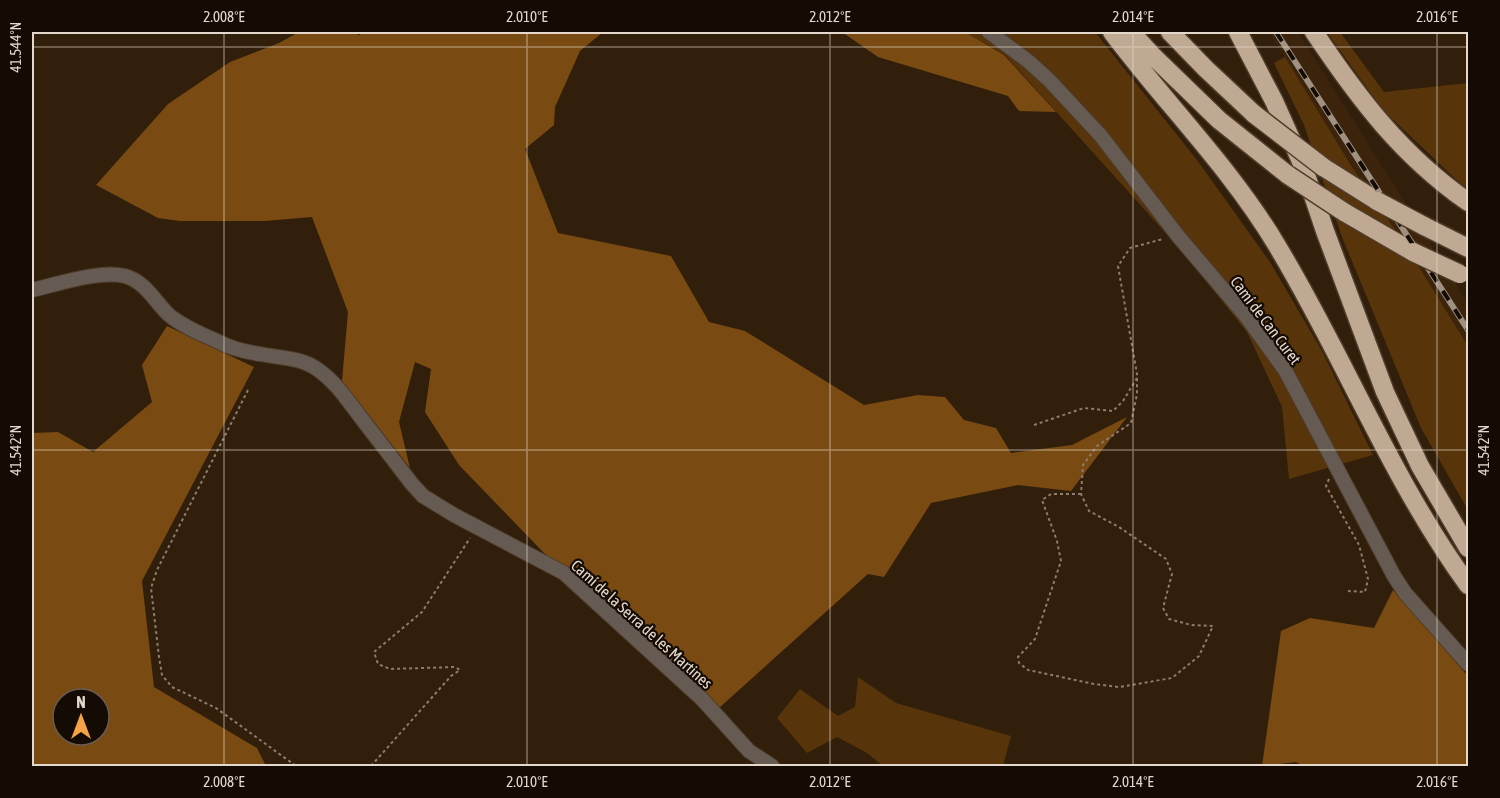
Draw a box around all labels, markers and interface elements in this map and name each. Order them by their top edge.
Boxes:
text: 2.008°E [203,8,245,25]
text: 2.010°E [506,8,548,25]
text: 2.012°E [809,8,851,25]
text: 2.014°E [1112,8,1154,25]
text: 2.016°E [1416,8,1458,25]
text: 41.544°N [7,22,24,72]
street label: Camí de Can Curet [1227,273,1305,368]
text: 41.542°N [7,425,24,475]
text: 41.542°N [1475,425,1492,475]
street label: Camí de la Serra de les Martines [568,556,716,692]
north arrow [51,687,111,747]
text: N [76,693,86,711]
text: 2.008°E [203,773,245,790]
text: 2.010°E [506,773,548,790]
text: 2.012°E [809,773,851,790]
text: 2.014°E [1112,773,1154,790]
text: 2.016°E [1416,773,1458,790]

